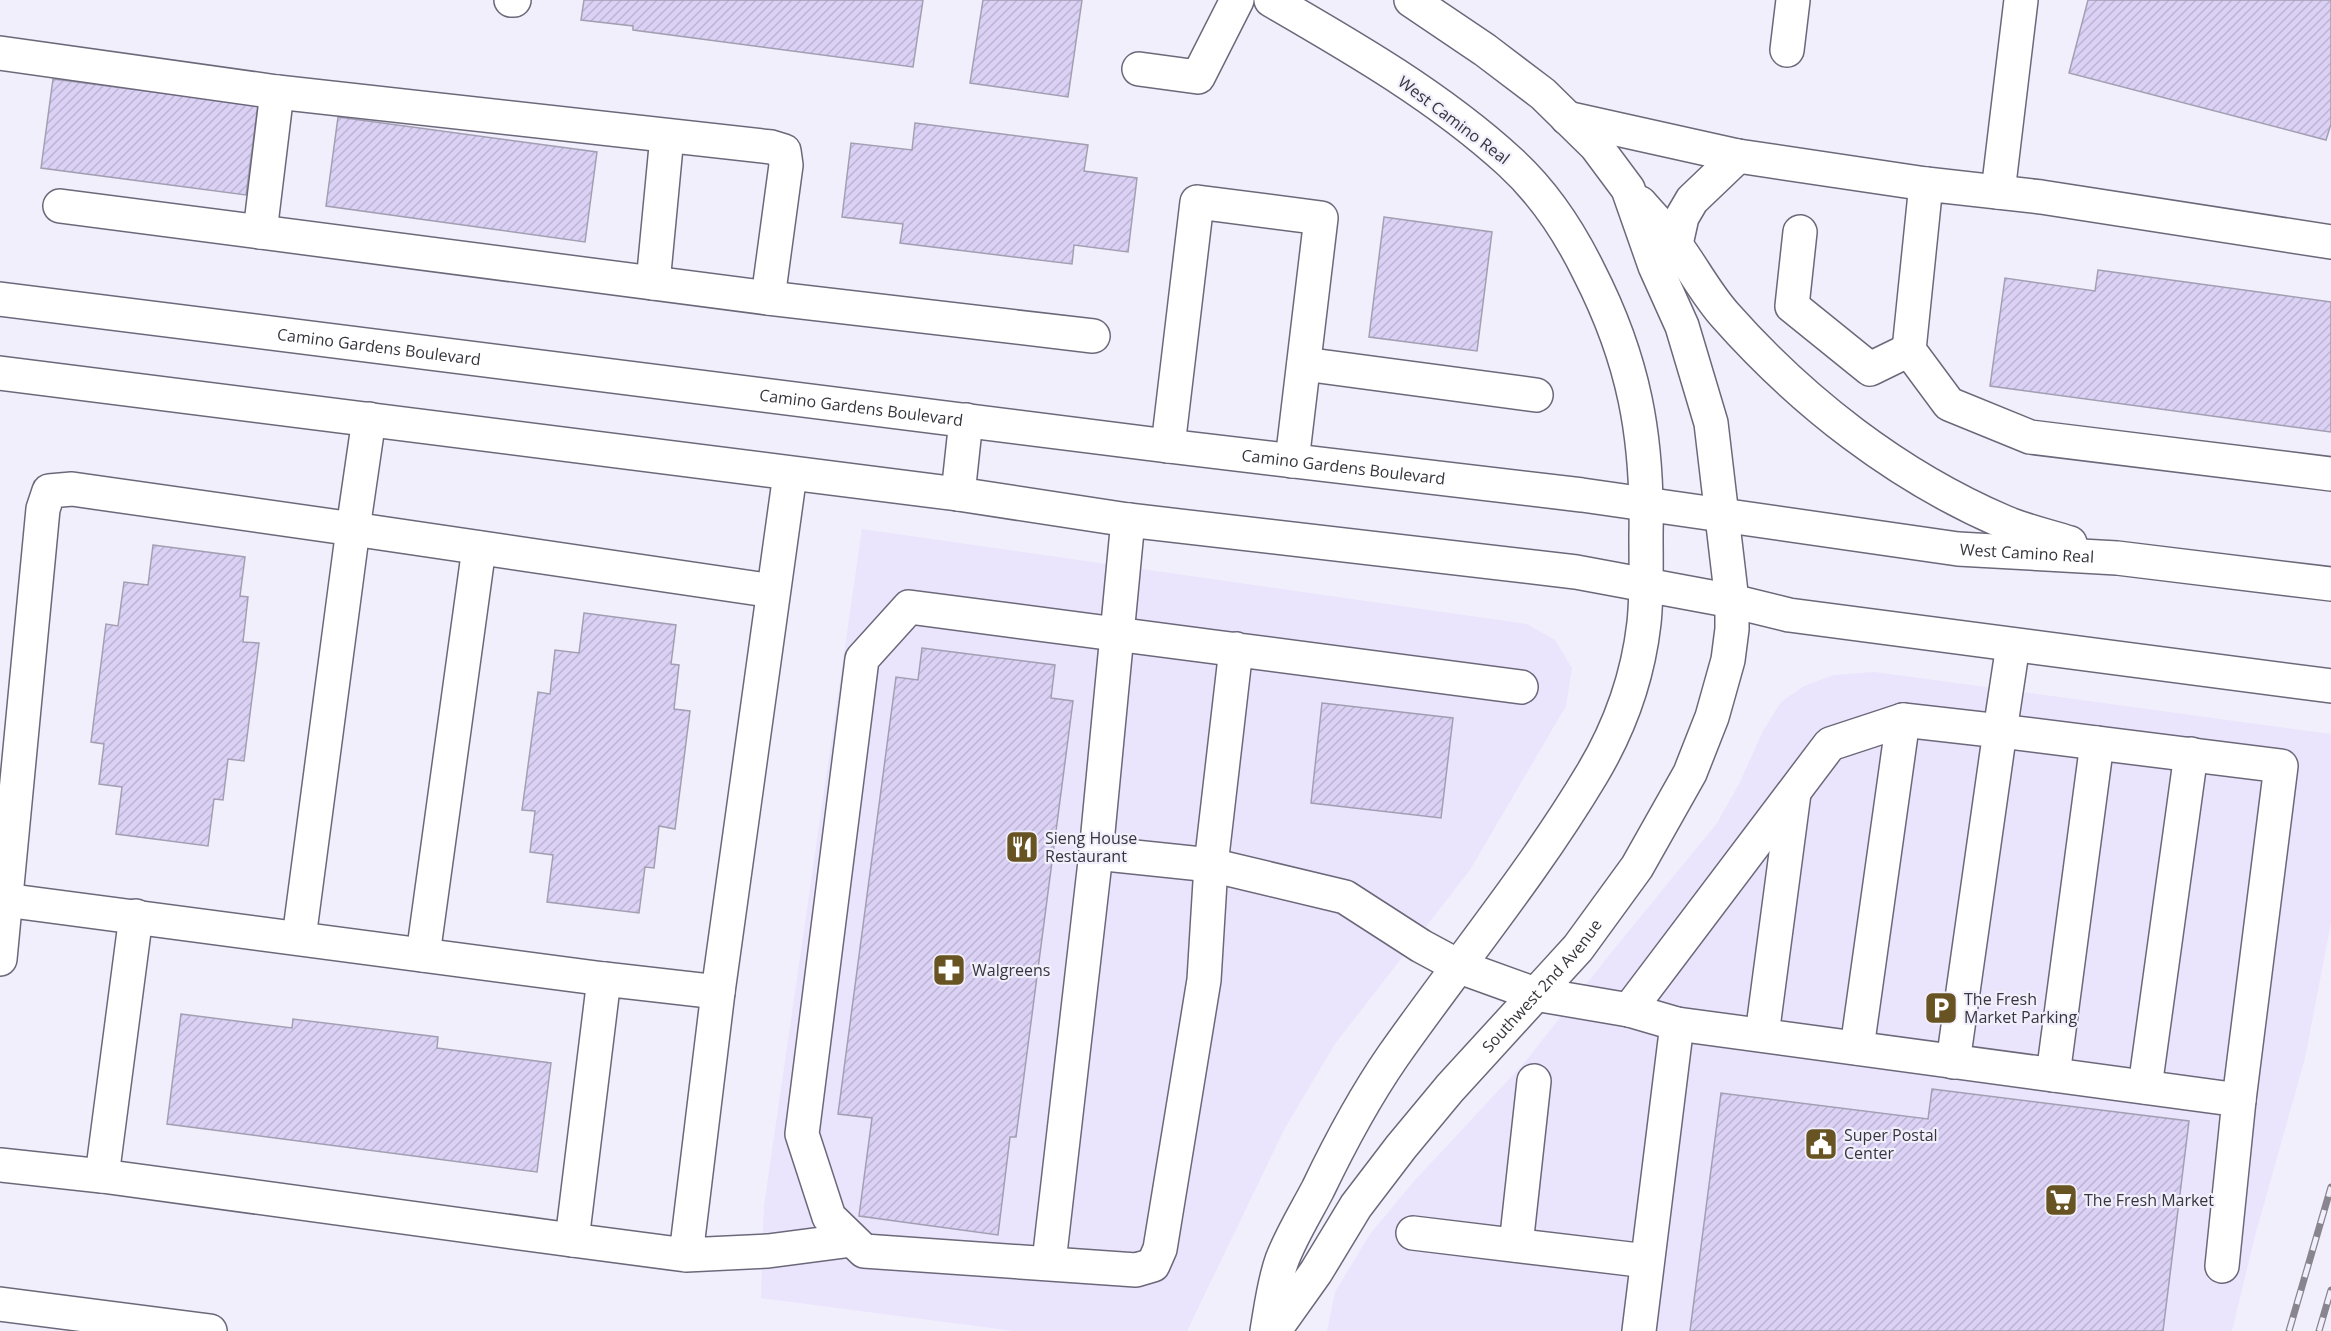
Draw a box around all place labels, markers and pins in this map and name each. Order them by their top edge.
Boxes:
place label: Sieng House Restaurant [1045,827,1137,867]
restaurant icon: Sieng House Restaurant [1004,829,1040,865]
pharmacy icon: Walgreens [931,952,967,988]
place label: Walgreens [972,959,1050,981]
place label: The Fresh Market Parking [1964,988,2077,1028]
parking icon: The Fresh Market Parking [1923,990,1959,1026]
place label: Super Postal Center [1844,1124,1938,1164]
public building icon: Super Postal Center [1803,1126,1839,1162]
supermarket icon: The Fresh Market [2043,1182,2079,1218]
place label: The Fresh Market [2084,1189,2214,1211]

